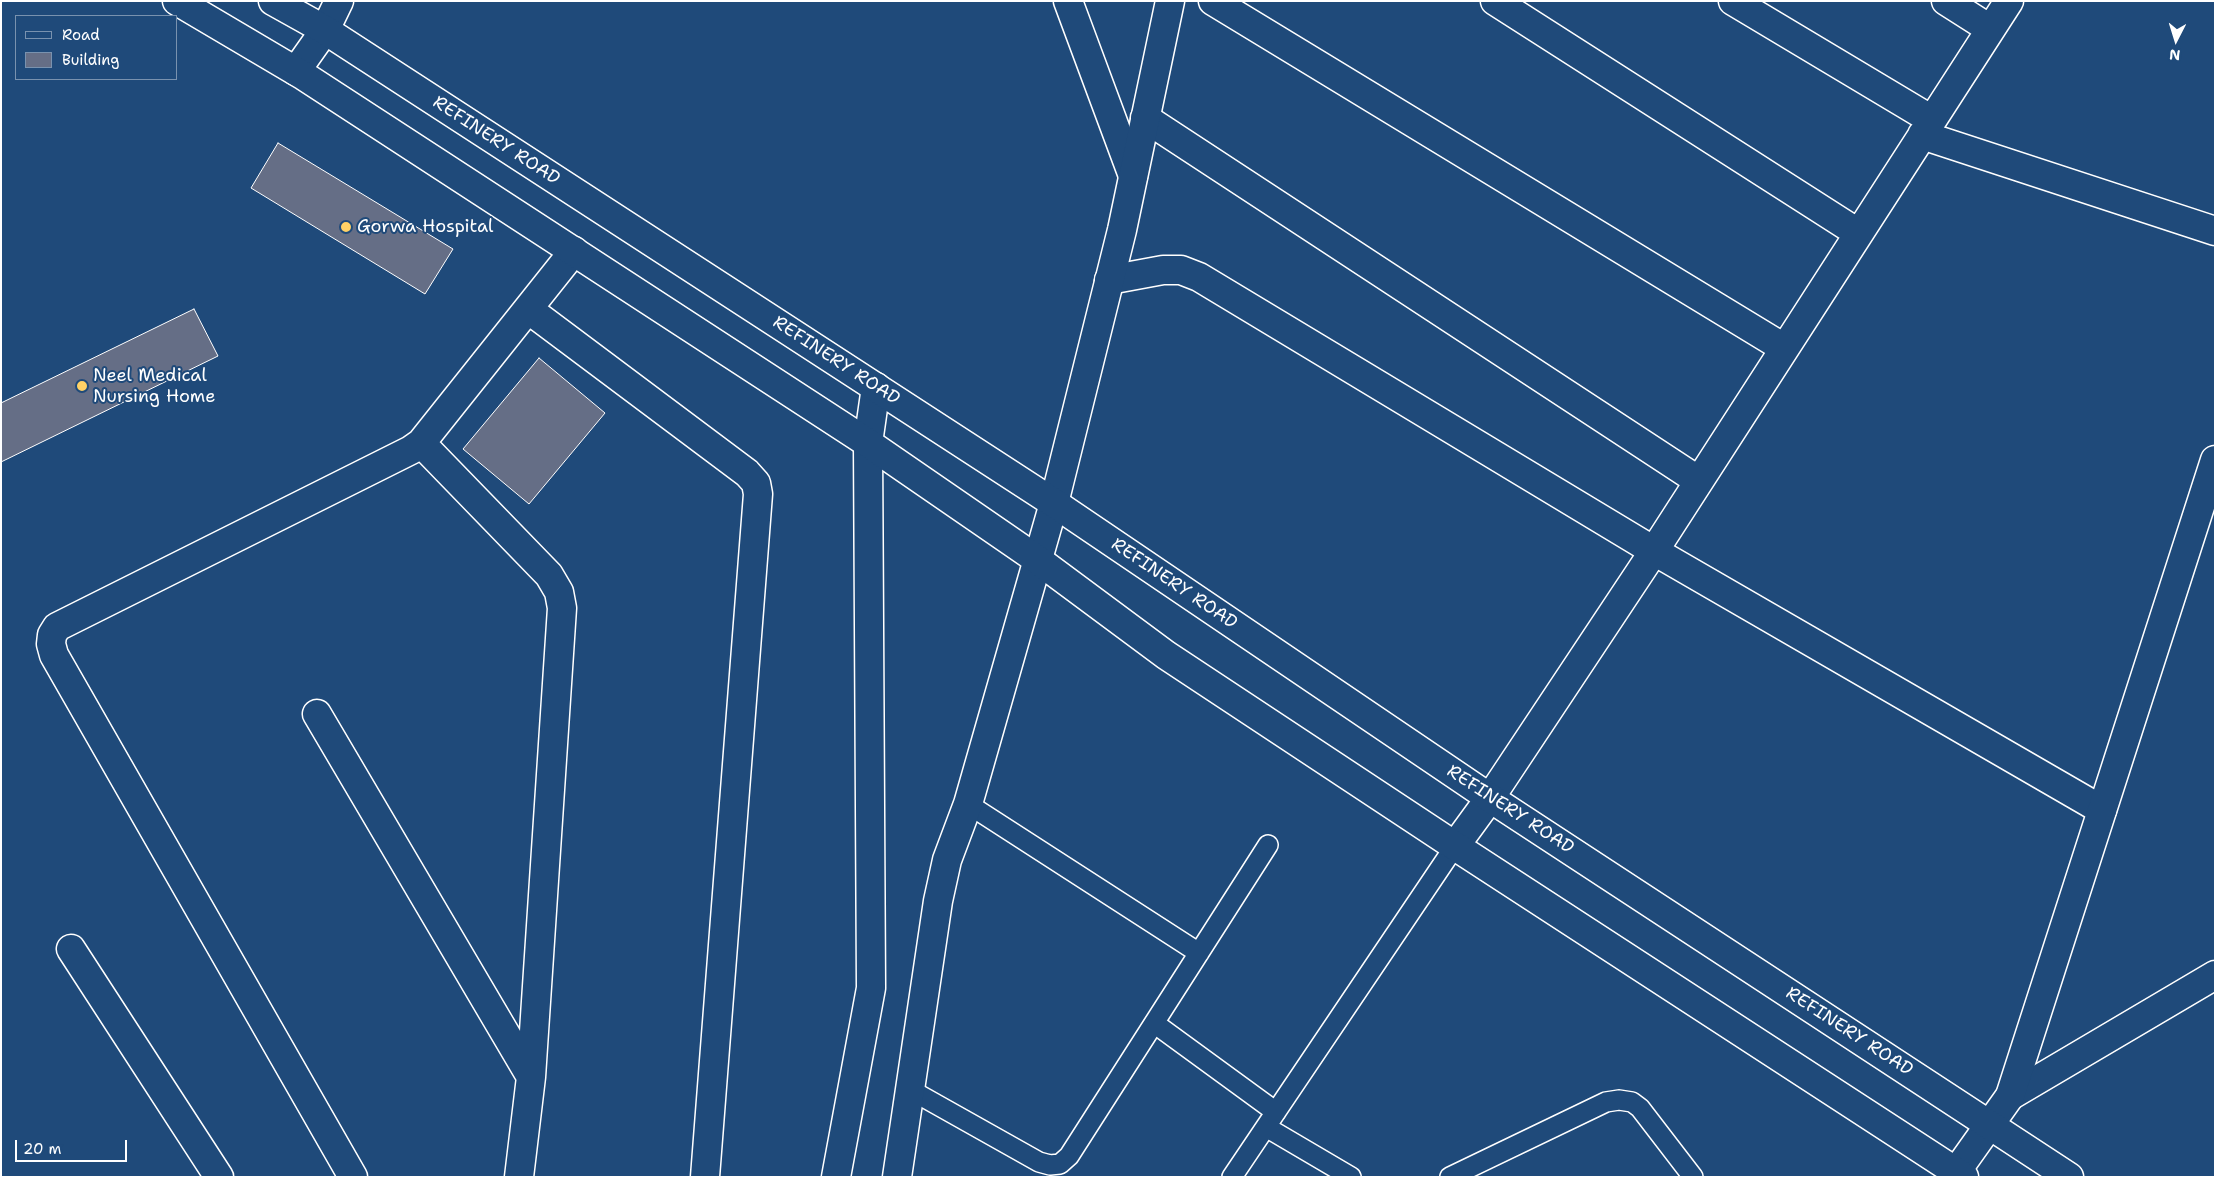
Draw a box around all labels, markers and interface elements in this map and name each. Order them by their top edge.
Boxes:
legend [15,15,178,80]
north arrow [2151,15,2201,65]
text: Road [62,25,100,45]
text: N [2168,45,2181,64]
text: Building [62,50,119,70]
street label: REFINERY ROAD [428,92,564,190]
place label: Gorwa Hospital [357,216,494,238]
marker: Gorwa Hospital [339,220,353,234]
street label: REFINERY ROAD [768,312,904,410]
place label: Neel Medical Nursing Home [93,365,215,408]
marker: Neel Medical Nursing Home [75,379,89,393]
street label: REFINERY ROAD [1107,534,1241,634]
street label: REFINERY ROAD [1442,761,1578,859]
street label: REFINERY ROAD [1781,983,1917,1081]
scale bar [18,1130,130,1162]
text: 20 m [23,1139,62,1159]

